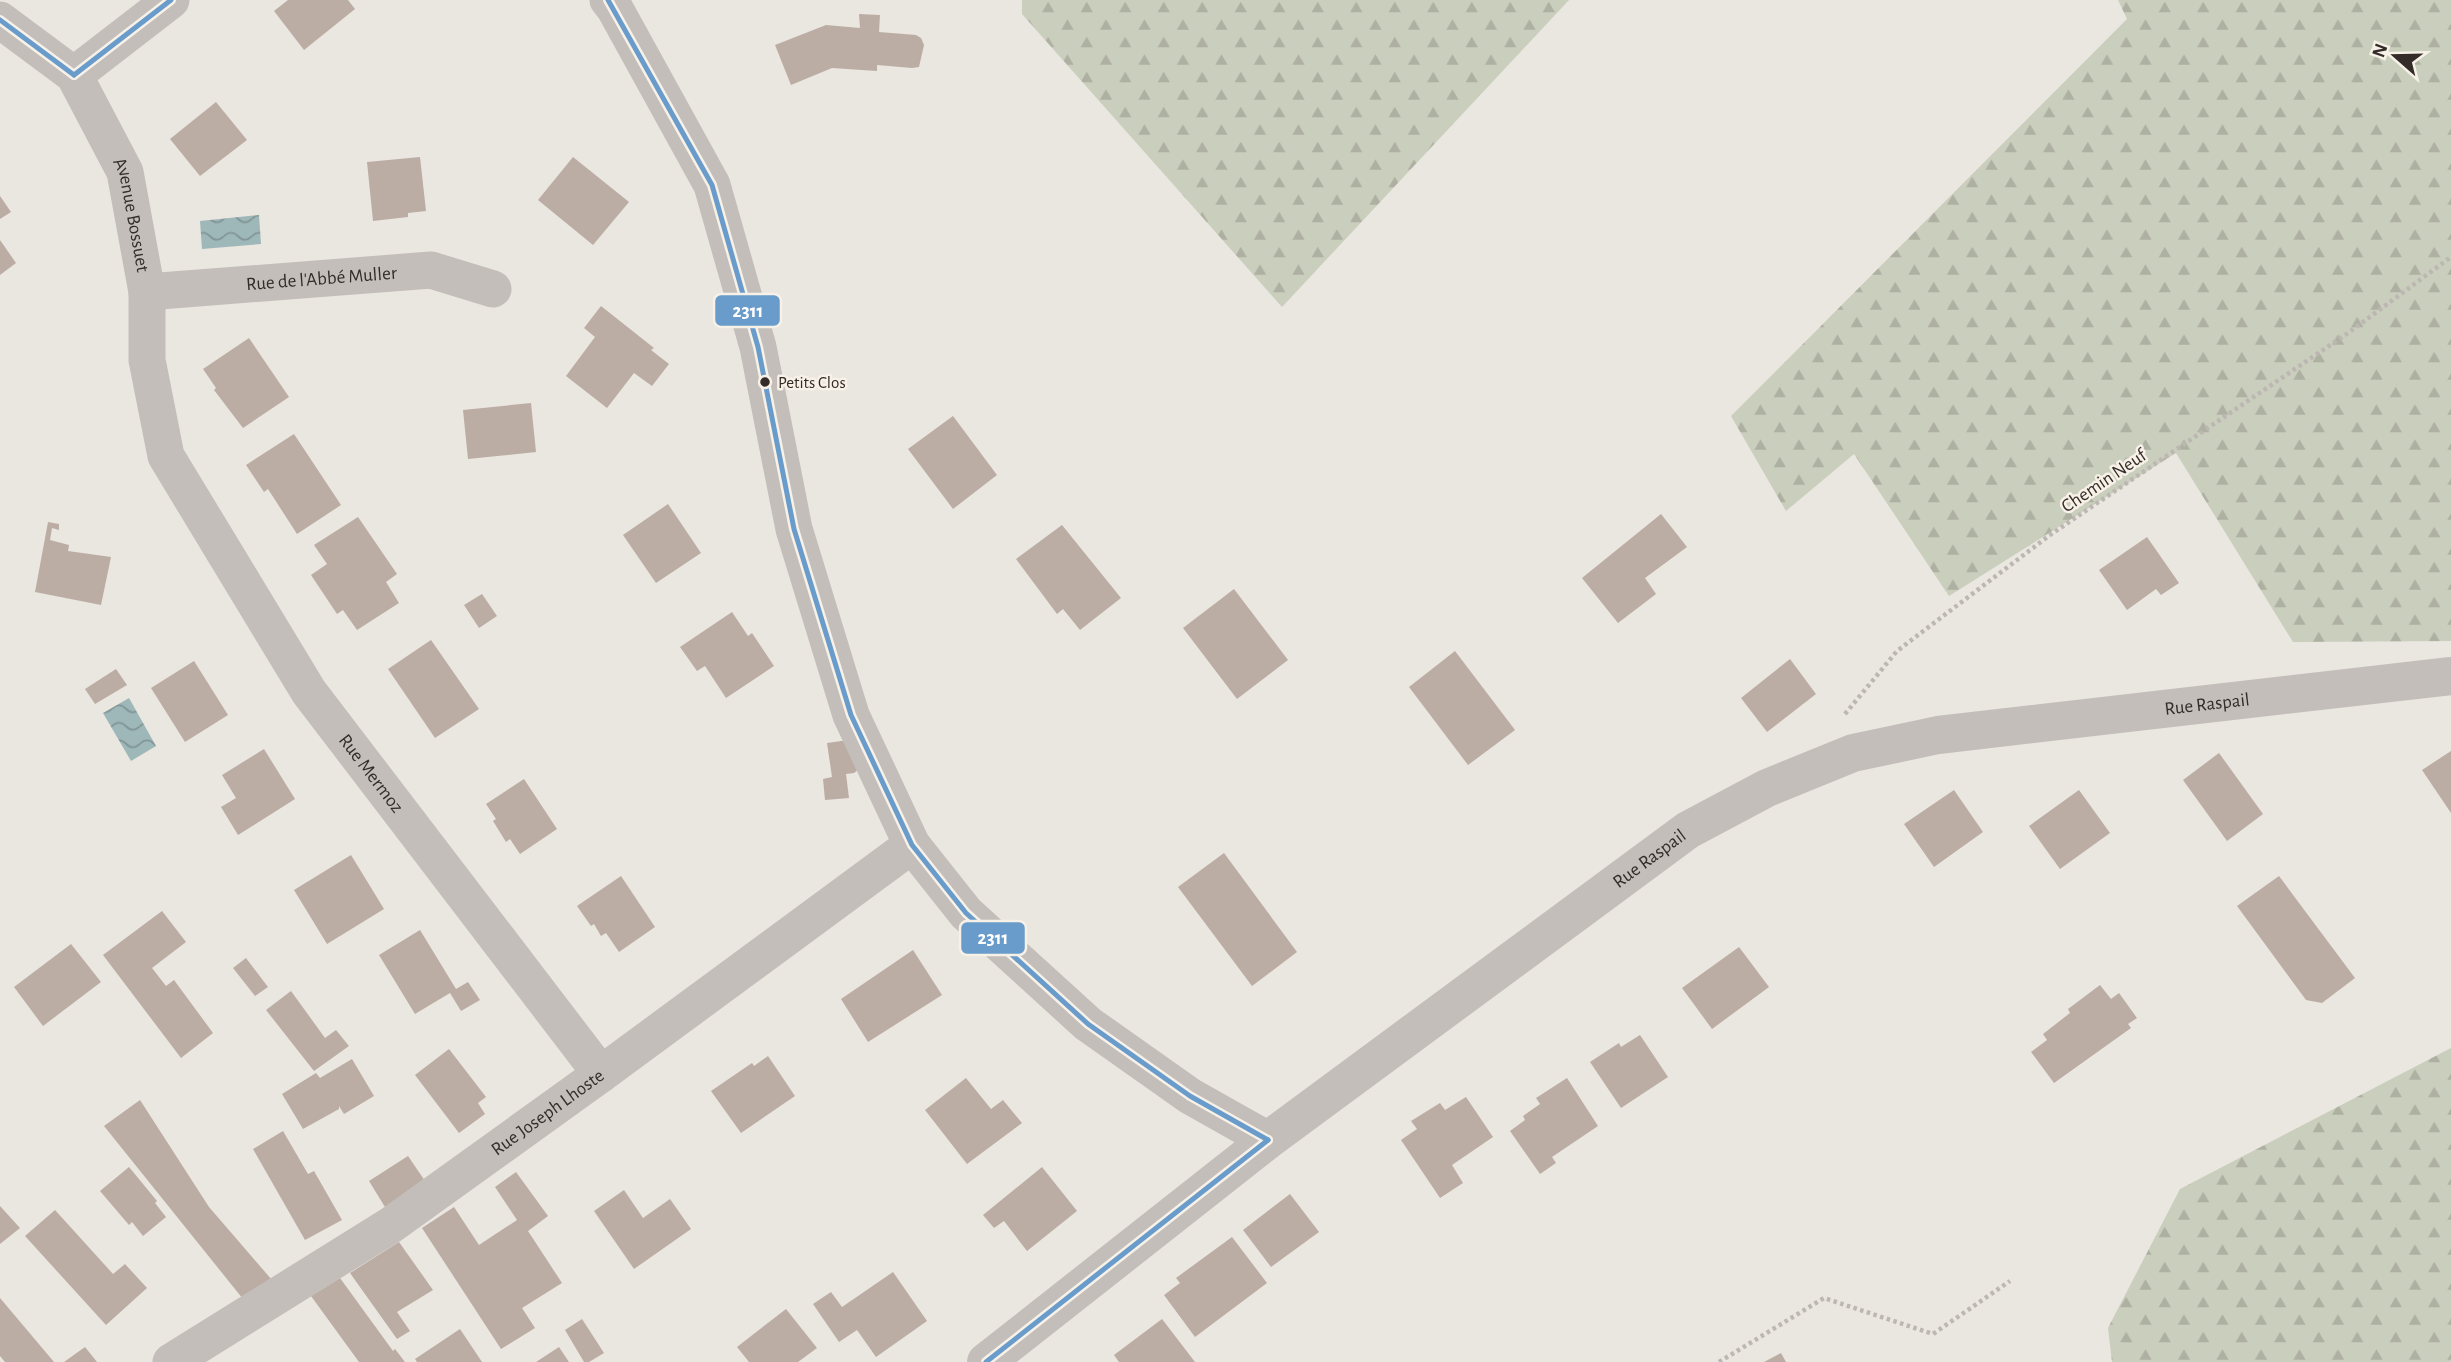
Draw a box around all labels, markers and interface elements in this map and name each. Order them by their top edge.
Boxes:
north arrow [2360,21,2430,91]
text: N [2369,41,2392,60]
street label: Avenue Bossuet [110,154,153,274]
street label: Rue de l'Abbé Muller [245,263,398,294]
line badge: 2311 [714,294,781,327]
text: 2311 [733,302,763,321]
place label: Petits Clos [778,374,846,391]
marker: Petits Clos [758,375,772,389]
street label: Chemin Neuf [2058,445,2151,516]
street label: Rue Raspail [2164,690,2251,718]
street label: Rue Mermoz [335,730,407,816]
street label: Rue Raspail [1609,825,1689,891]
line badge: 2311 [960,921,1026,955]
text: 2311 [978,929,1008,948]
street label: Rue Joseph Lhoste [488,1066,607,1159]

